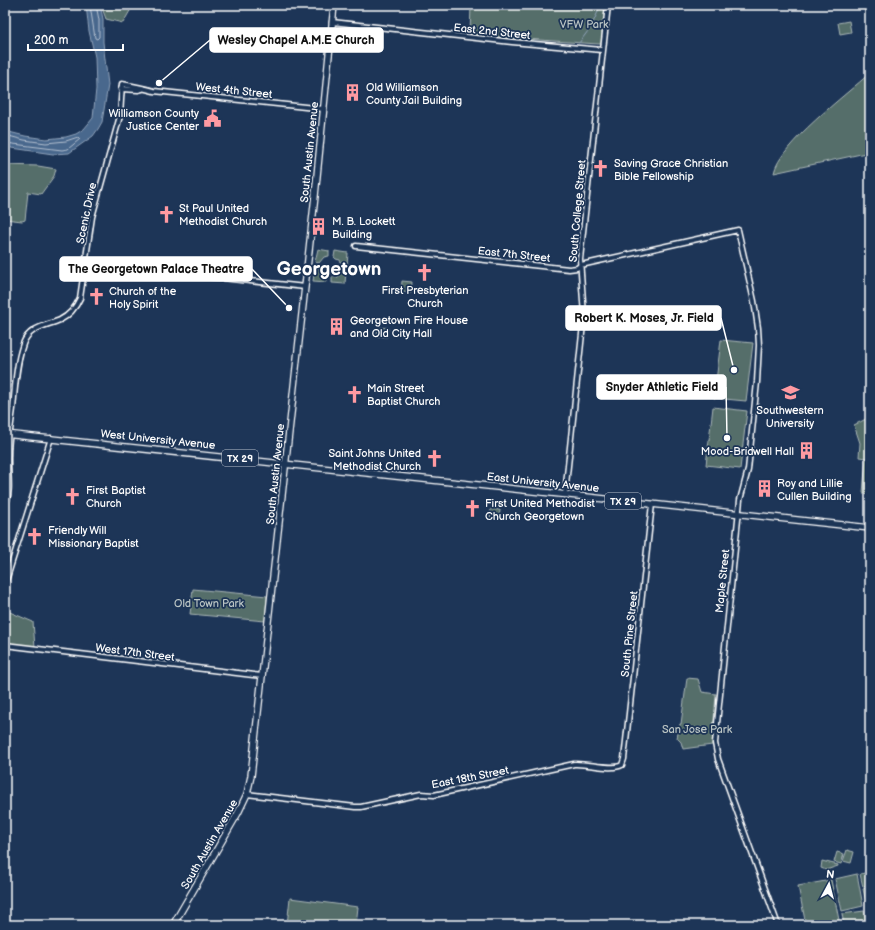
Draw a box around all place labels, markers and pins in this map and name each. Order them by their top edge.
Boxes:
callout: Wesley Chapel A.M.E Church [210,28,383,52]
place label: Old Williamson County Jail Building [366,81,462,107]
building icon: Old Williamson County Jail Building [343,83,363,103]
place label: Williamson County Justice Center [109,107,200,133]
public building icon: Williamson County Justice Center [202,109,222,129]
place label: Saving Grace Christian Bible Fellowship [614,157,728,183]
church icon: Saving Grace Christian Bible Fellowship [591,159,611,179]
place label: St Paul United Methodist Church [179,202,267,228]
church icon: St Paul United Methodist Church [156,204,176,224]
place label: M. B. Lockett Building [332,215,396,241]
building icon: M. B. Lockett Building [309,217,329,237]
callout: The Georgetown Palace Theatre [60,257,252,281]
church icon: First Presbyterian Church [415,262,435,282]
place label: First Presbyterian Church [381,284,469,310]
place label: Church of the Holy Spirit [109,285,177,311]
church icon: Church of the Holy Spirit [86,287,106,307]
callout: Robert K. Moses, Jr. Field [566,306,721,330]
place label: Georgetown Fire House and Old City Hall [350,314,469,340]
building icon: Georgetown Fire House and Old City Hall [327,316,347,336]
callout: Snyder Athletic Field [597,375,726,399]
place label: Main Street Baptist Church [367,382,440,408]
school or university icon: Southwestern University [780,382,800,402]
church icon: Main Street Baptist Church [344,384,364,404]
place label: Southwestern University [756,404,824,430]
building icon: Mood-Bridwell Hall [797,441,817,461]
place label: Mood-Bridwell Hall [701,445,794,458]
place label: Saint Johns United Methodist Church [328,447,421,473]
church icon: Saint Johns United Methodist Church [424,449,444,469]
place label: Roy and Lillie Cullen Building [777,477,852,503]
building icon: Roy and Lillie Cullen Building [754,479,774,499]
place label: First Baptist Church [86,484,146,510]
church icon: First Baptist Church [63,486,83,506]
place label: First United Methodist Church Georgetown [485,497,596,523]
church icon: First United Methodist Church Georgetown [462,499,482,519]
place label: Friendly Will Missionary Baptist [48,524,139,550]
church icon: Friendly Will Missionary Baptist [25,526,45,546]

